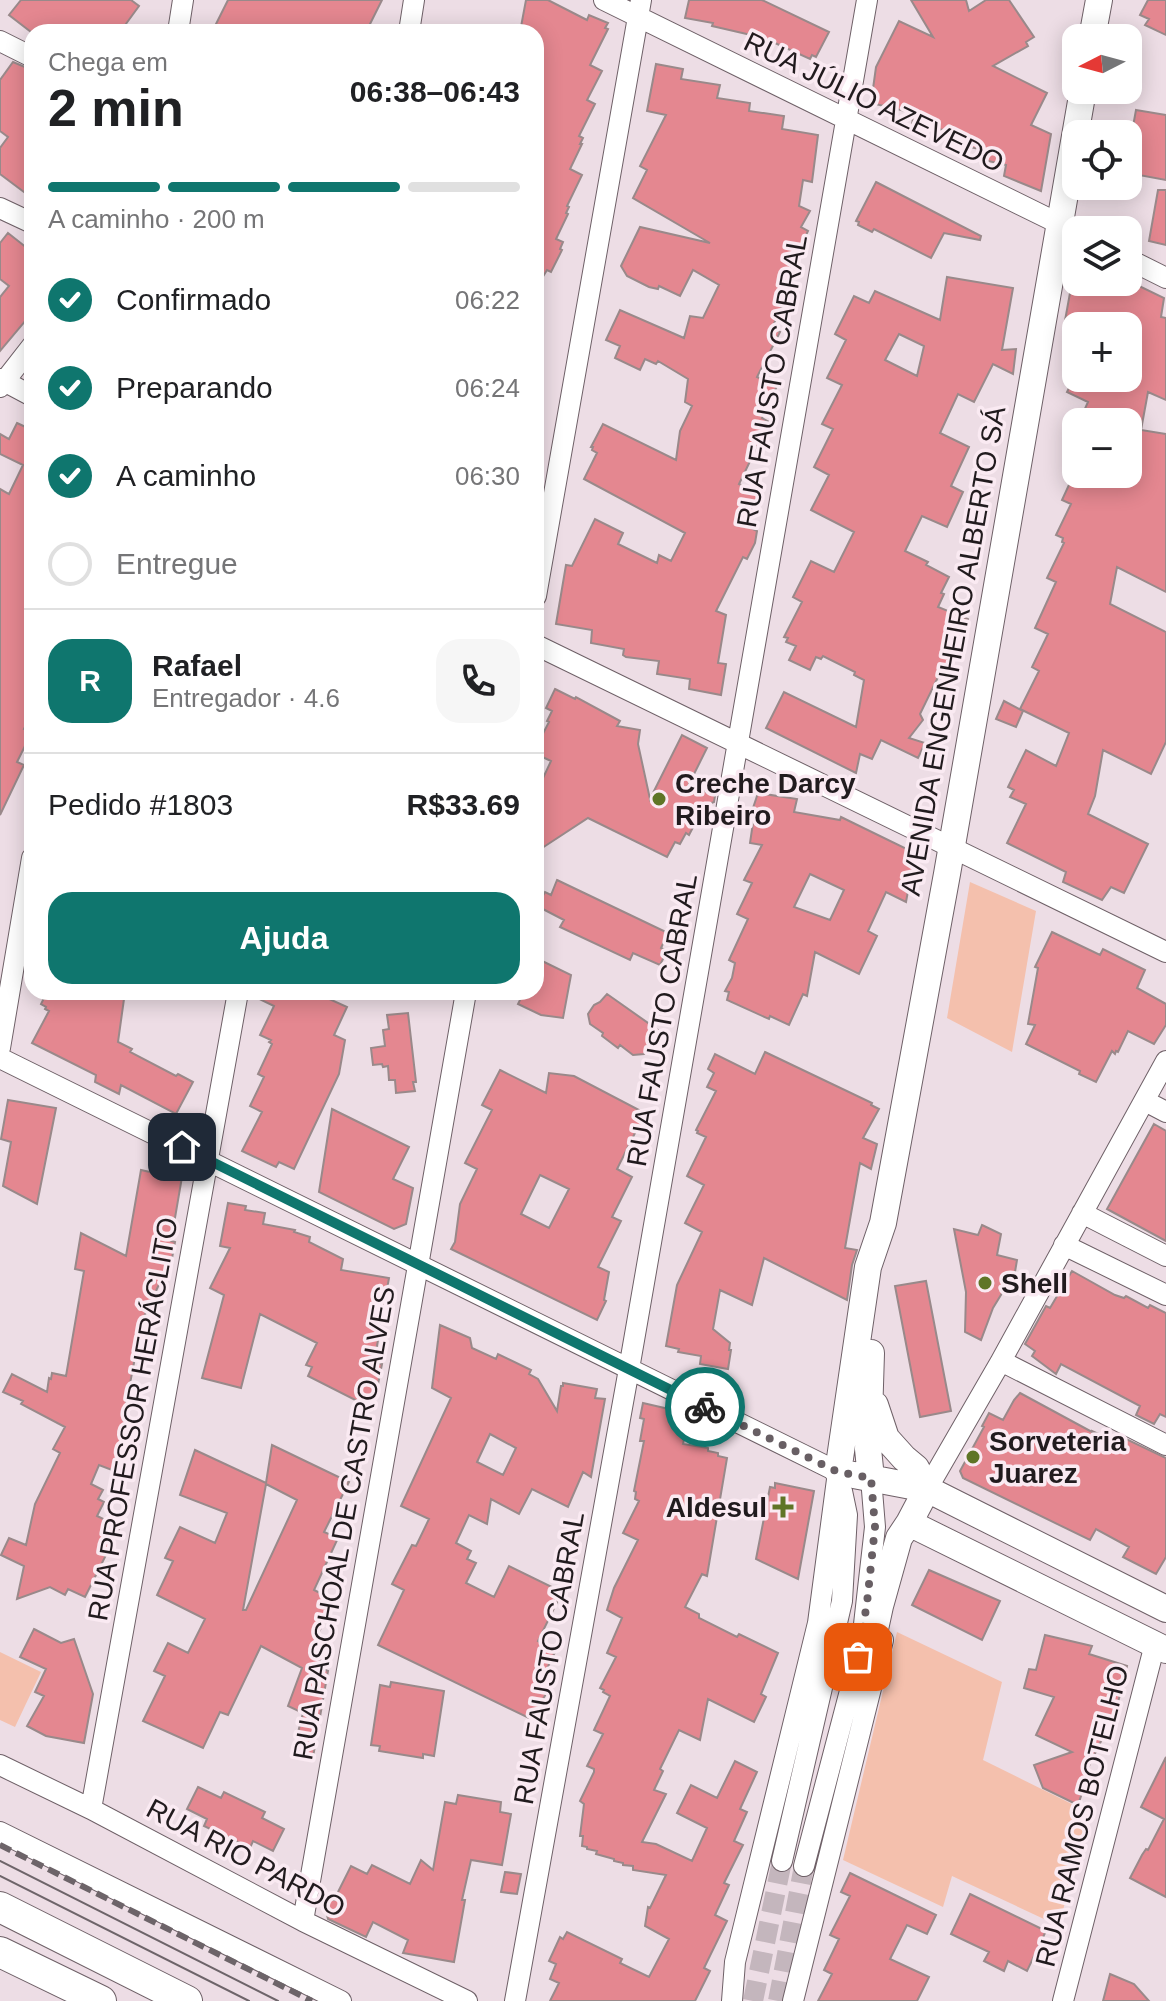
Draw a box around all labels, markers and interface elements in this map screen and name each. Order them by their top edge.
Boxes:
north arrow [1062,24,1142,104]
map controls [1062,24,1142,488]
street label: RUA JÚLIO AZEVEDO [739,26,1009,178]
text: Chega em [48,47,168,77]
text: 06:38–06:43 [350,75,520,108]
text: 2 min [48,79,184,137]
button: locate [1062,120,1142,200]
text: A caminho · 200 m [48,204,265,234]
button: layers [1062,216,1142,296]
street label: RUA FAUSTO CABRAL [731,232,813,530]
icon: check [48,278,92,322]
text: Confirmado [116,283,271,316]
text: 06:22 [455,285,520,315]
button: + [1062,312,1142,392]
icon: check [48,366,92,410]
text: Preparando [116,371,273,404]
text: 06:24 [455,373,520,403]
street label: AVENIDA ENGENHEIRO ALBERTO SÁ [895,404,1011,898]
button: − [1062,408,1142,488]
icon: check [48,454,92,498]
text: A caminho [116,459,256,492]
text: 06:30 [455,461,520,491]
text: Entregue [116,547,238,580]
button: phone [436,639,520,723]
text: Rafael [152,649,242,682]
text: R [79,664,101,697]
text: Entregador · 4.6 [152,683,340,713]
place label: Creche Darcy Ribeiro [675,768,856,831]
text: Pedido #1803 [48,788,233,821]
text: R$33.69 [407,788,520,821]
marker: Creche Darcy Ribeiro [650,790,668,808]
street label: RUA FAUSTO CABRAL [621,871,703,1169]
button: Ajuda [48,892,520,984]
pin [148,1113,216,1181]
icon: home [160,1125,204,1169]
street label: RUA PROFESSOR HERÁCLITO [82,1215,184,1623]
place label: Shell [1001,1268,1068,1299]
marker: Shell [976,1274,994,1292]
street label: RUA PASCHOAL DE CASTRO ALVES [287,1284,401,1762]
courier [665,1367,745,1447]
icon: bike [683,1385,727,1429]
place label: Sorveteria Juarez [989,1426,1126,1489]
marker: Sorveteria Juarez [964,1448,982,1466]
place label: Aldesul [666,1492,767,1523]
marker: Aldesul [774,1498,792,1516]
street label: RUA FAUSTO CABRAL [508,1509,590,1807]
pin [824,1623,892,1691]
icon: bag [836,1635,880,1679]
street label: RUA RAMOS BOTELHO [1030,1662,1134,1970]
street label: RUA RIO PARDO [141,1793,351,1923]

